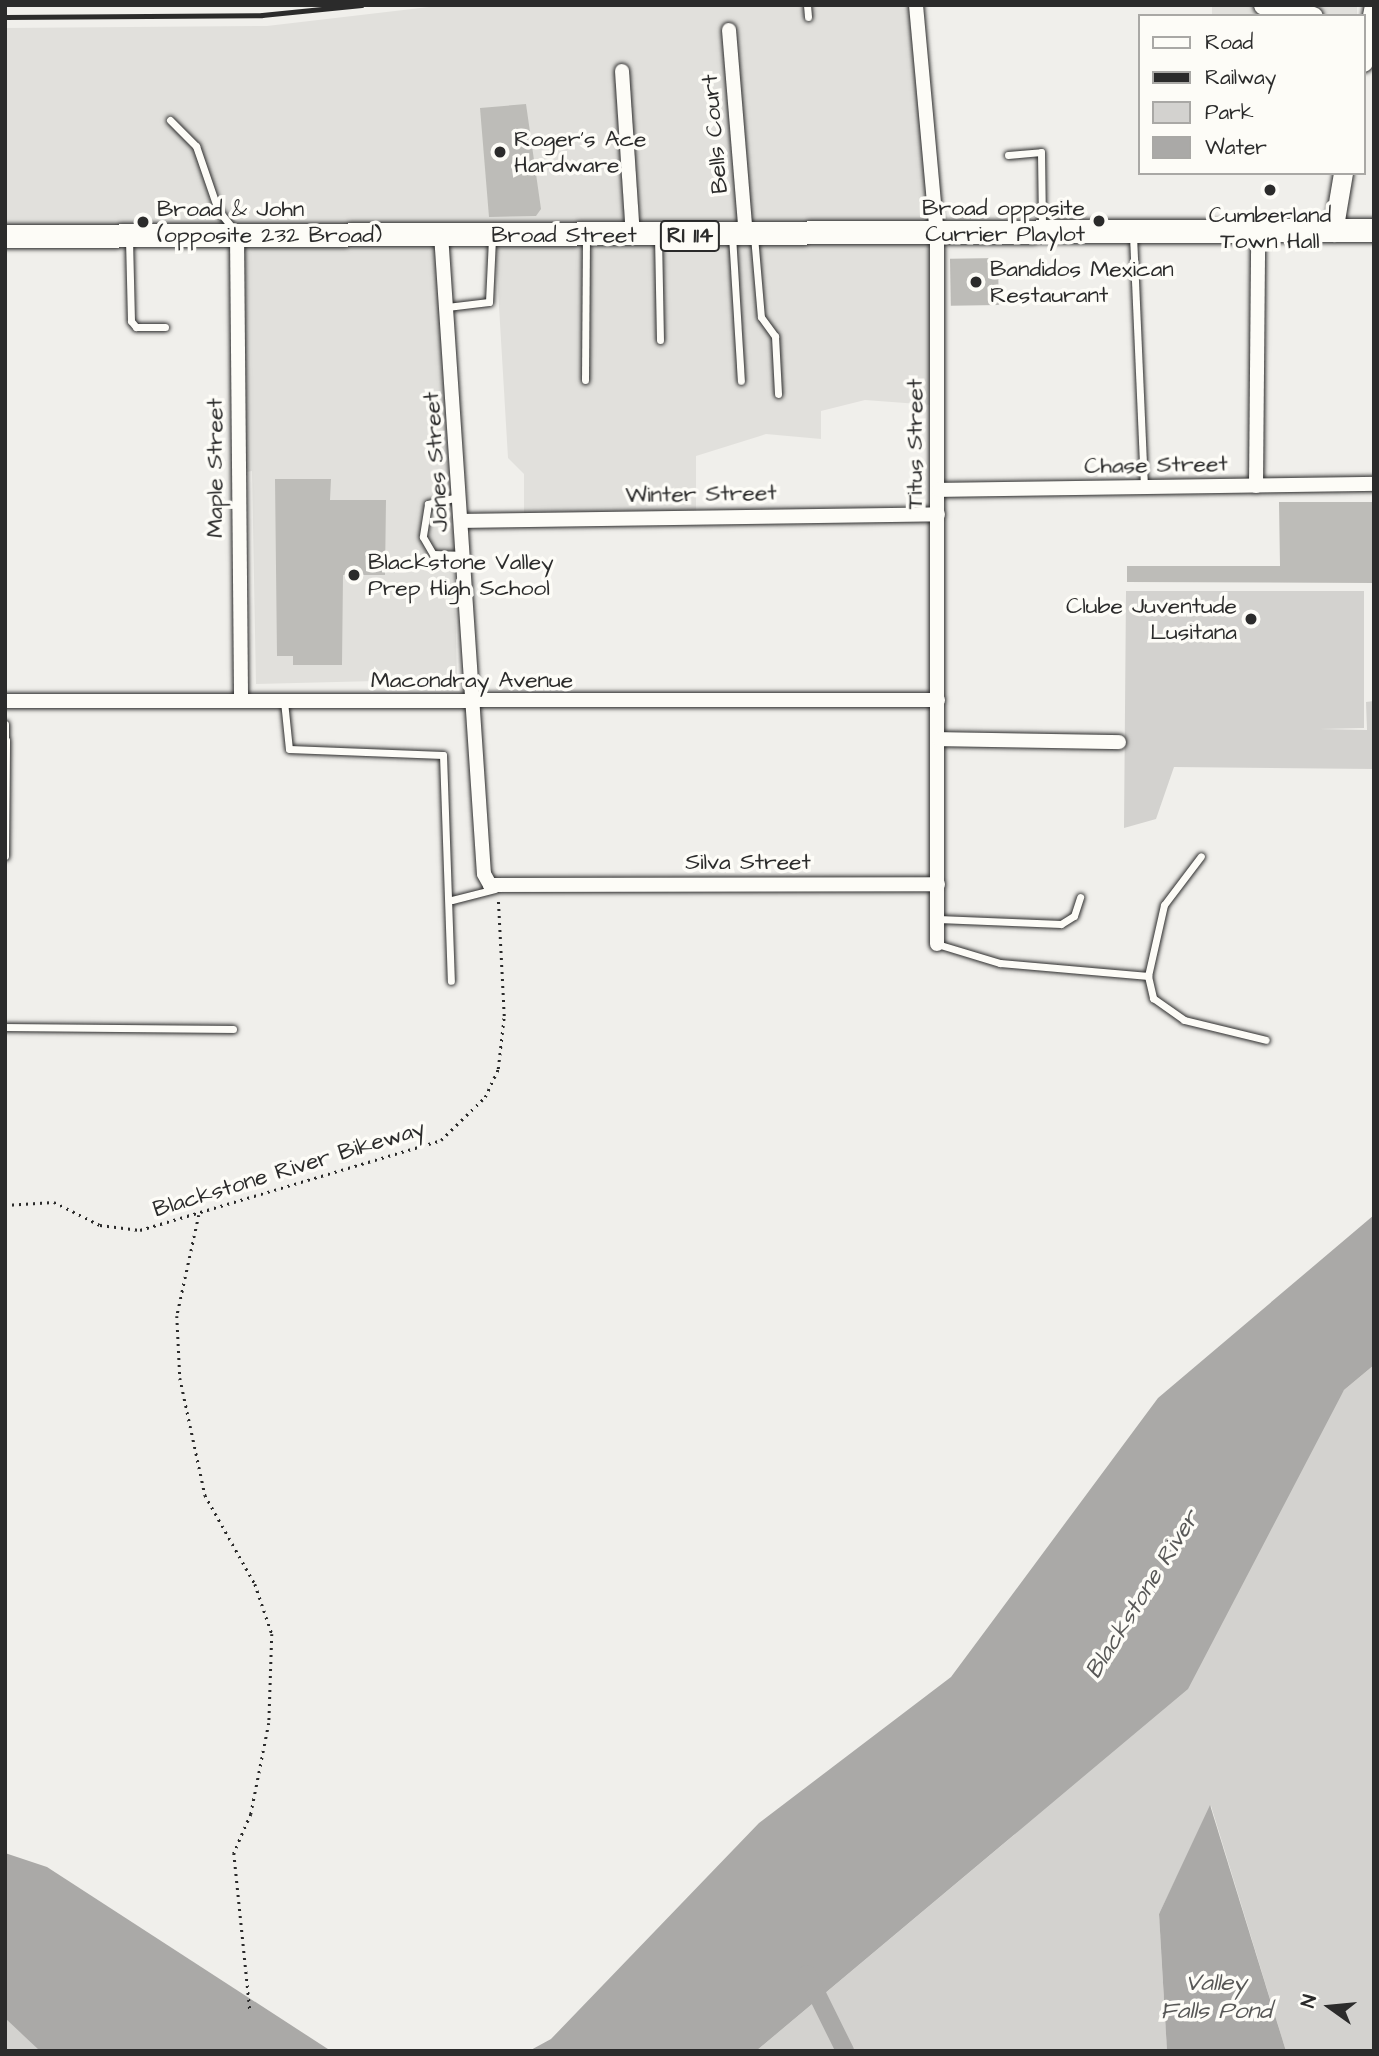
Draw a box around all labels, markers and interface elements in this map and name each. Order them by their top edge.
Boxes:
legend [1138,14,1365,175]
text: Road [1205,28,1253,57]
text: Railway [1205,63,1276,92]
street label: Bells Court [696,73,734,195]
text: Park [1205,98,1254,127]
place label: Roger's Ace Hardware [514,125,647,179]
text: Water [1205,133,1267,162]
marker: Roger's Ace Hardware [492,144,508,160]
marker: Cumberland Town Hall [1262,182,1278,198]
place label: Broad opposite Currier Playlot [922,194,1085,248]
place label: Broad & John (opposite 232 Broad) [157,195,382,249]
place label: Cumberland Town Hall [1209,201,1331,255]
marker: Broad opposite Currier Playlot [1091,213,1107,229]
marker: Broad & John (opposite 232 Broad) [135,214,151,230]
road number: RI 114 [658,218,722,254]
street label: Broad Street [491,221,637,249]
place label: Bandidos Mexican Restaurant [990,255,1174,309]
marker: Bandidos Mexican Restaurant [968,274,984,290]
street label: Titus Street [901,379,929,509]
street label: Jones Street [417,391,455,533]
street label: Maple Street [201,398,229,538]
street label: Chase Street [1084,450,1228,480]
street label: Winter Street [625,479,777,509]
place label: Blackstone Valley Prep High School [368,548,554,602]
marker: Blackstone Valley Prep High School [346,567,362,583]
place label: Clube Juventude Lusitana [1066,592,1237,646]
marker: Clube Juventude Lusitana [1243,611,1259,627]
street label: Macondray Avenue [371,666,573,694]
street label: Silva Street [685,848,811,876]
street label: Blackstone River Bikeway [150,1114,428,1224]
water label: Blackstone River [1080,1506,1206,1684]
water label: Valley Falls Pond [1160,1970,1272,2026]
north arrow [1295,1972,1365,2042]
text: N [1295,1992,1324,2011]

